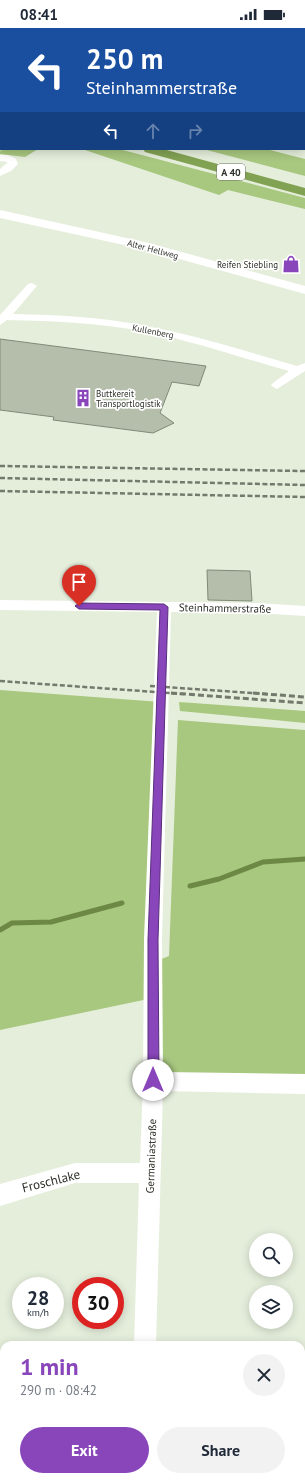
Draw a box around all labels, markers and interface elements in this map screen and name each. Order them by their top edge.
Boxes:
text: 08:41 [20,5,58,24]
text: 250 m [86,40,163,77]
icon: left [20,44,72,96]
text: Steinhammerstraße [86,76,237,99]
icon: left [100,120,122,142]
icon: ahead [142,120,164,142]
icon: right [184,120,206,142]
road number: A 40 [217,164,245,180]
street label: Alter Hellweg [126,237,180,261]
shop icon: Reifen Stiebling [281,254,301,274]
place label: Reifen Stiebling [217,259,278,270]
street label: Kullenberg [131,322,175,340]
building icon: Buttkereit Transportlogistik [73,388,93,408]
place label: Buttkereit Transportlogistik [96,388,161,409]
pin [62,565,96,606]
icon: arrive [68,571,90,593]
street label: Steinhammerstraße [179,600,272,616]
position arrow [132,1059,174,1101]
street label: Germaniastraße [143,1118,159,1193]
street label: Froschlake [20,1166,82,1196]
map controls [249,1233,293,1329]
button: search [249,1233,293,1277]
speed limit sign: 30 [72,1277,124,1329]
text: 28 [27,1285,49,1311]
button: layers [249,1285,293,1329]
text: km/h [27,1306,49,1319]
text: 1 min [20,1351,79,1382]
button: close [243,1354,285,1396]
text: 290 m · 08:42 [20,1382,97,1399]
button: Exit [20,1427,149,1473]
button: Share [157,1427,285,1473]

